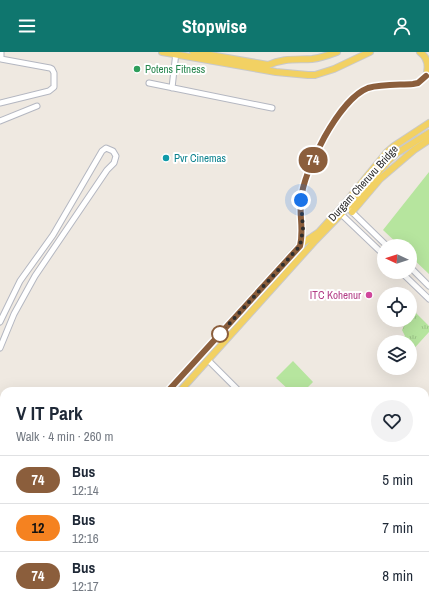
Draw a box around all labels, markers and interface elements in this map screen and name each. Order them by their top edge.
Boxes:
text: Stopwise [182,14,247,39]
icon: menu [16,15,38,37]
icon: person [391,15,413,37]
place label: Potens Fitness [145,62,206,76]
marker: Potens Fitness [132,64,142,74]
street label: Durgam Cheruvu Bridge [325,142,401,224]
line badge: 74 [295,147,331,173]
place label: Pvr Cinemas [174,151,227,165]
text: 74 [307,151,319,169]
marker: Pvr Cinemas [161,153,171,163]
your location [291,190,311,210]
north arrow [377,239,417,279]
map controls [377,239,417,375]
button: locate [377,287,417,327]
place label: ITC Kohenur [310,288,361,302]
marker: ITC Kohenur [364,290,374,300]
unlabelled marker [211,325,229,343]
button: layers [377,335,417,375]
text: V IT Park [16,400,83,426]
button: heart [371,400,413,442]
text: Walk · 4 min · 260 m [16,428,113,445]
text: Bus [72,461,95,482]
text: 5 min [382,469,413,490]
text: 74 [32,471,44,489]
text: 12:14 [72,482,99,499]
text: Bus [72,509,95,530]
text: 7 min [382,517,413,538]
text: 12 [32,519,44,537]
text: 12:16 [72,530,99,547]
text: Bus [72,557,95,578]
text: 8 min [382,565,413,586]
text: 74 [32,567,44,585]
text: 12:17 [72,578,99,595]

